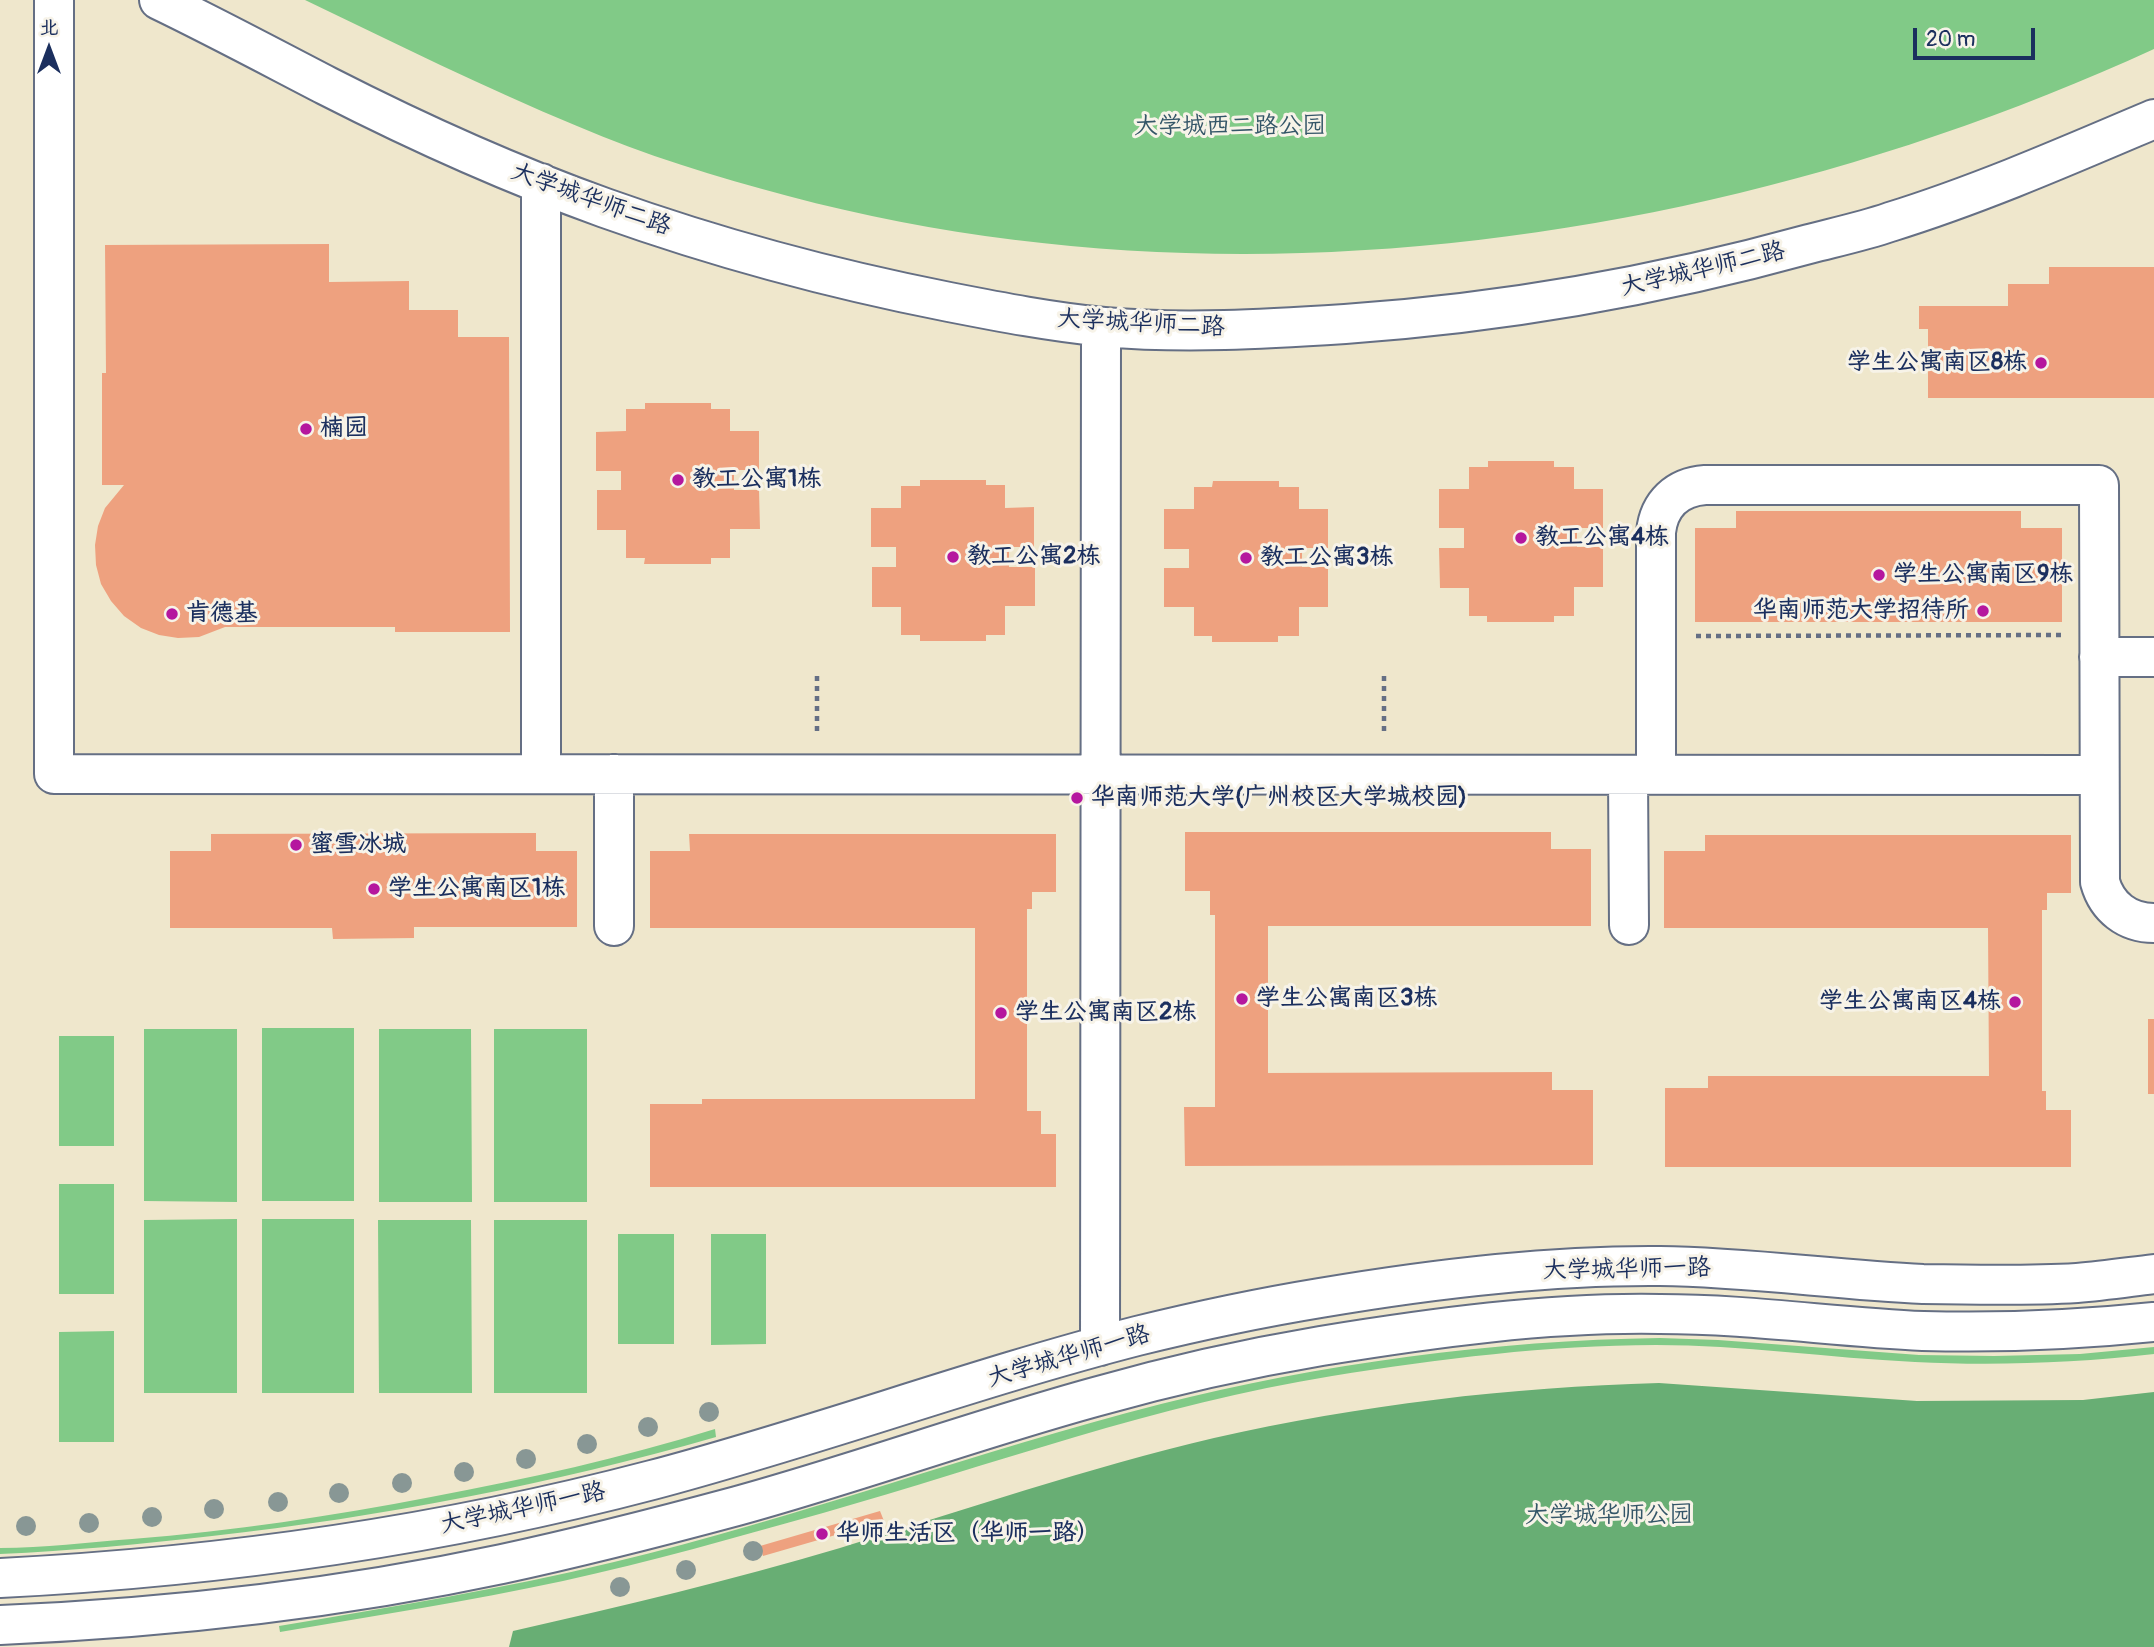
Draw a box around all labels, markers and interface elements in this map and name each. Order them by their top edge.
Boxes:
north arrow [14,14,84,84]
scale bar [1916,14,2038,58]
text: 北 [39,16,59,40]
text: 20 m [1926,26,1975,53]
park label: 大学城西二路公园 [1134,113,1326,141]
street label: 大学城华师二路 [507,158,675,242]
street label: 大学城华师二路 [1618,237,1788,303]
street label: 大学城华师二路 [1056,305,1226,343]
place label: 学生公寓南区8栋 [1847,349,2027,377]
marker: 学生公寓南区8栋 [2033,355,2049,371]
place label: 楠园 [320,415,368,443]
marker: 楠园 [298,421,314,437]
place label: 教工公寓1栋 [692,466,821,494]
marker: 教工公寓1栋 [670,472,686,488]
place label: 教工公寓4栋 [1535,524,1669,552]
marker: 教工公寓4栋 [1513,530,1529,546]
place label: 教工公寓2栋 [967,543,1100,571]
place label: 教工公寓3栋 [1260,544,1393,572]
marker: 教工公寓2栋 [945,549,961,565]
marker: 教工公寓3栋 [1238,550,1254,566]
place label: 学生公寓南区9栋 [1893,561,2073,589]
marker: 学生公寓南区9栋 [1871,567,1887,583]
place label: 华南师范大学招待所 [1753,597,1969,625]
place label: 肯德基 [186,600,258,628]
marker: 华南师范大学招待所 [1975,603,1991,619]
marker: 肯德基 [164,606,180,622]
place label: 华南师范大学(广州校区大学城校园) [1091,784,1467,812]
marker: 华南师范大学(广州校区大学城校园) [1069,790,1085,806]
place label: 蜜雪冰城 [310,831,406,859]
marker: 蜜雪冰城 [288,837,304,853]
place label: 学生公寓南区1栋 [388,875,565,903]
marker: 学生公寓南区1栋 [366,881,382,897]
place label: 学生公寓南区3栋 [1256,985,1437,1013]
place label: 学生公寓南区4栋 [1819,988,2001,1016]
marker: 学生公寓南区3栋 [1234,991,1250,1007]
marker: 学生公寓南区4栋 [2007,994,2023,1010]
place label: 学生公寓南区2栋 [1015,999,1196,1027]
marker: 学生公寓南区2栋 [993,1005,1009,1021]
street label: 大学城华师一路 [1543,1254,1711,1286]
street label: 大学城华师一路 [984,1320,1154,1394]
street label: 大学城华师一路 [438,1477,608,1541]
park label: 大学城华师公园 [1525,1502,1693,1530]
place label: 华师生活区（华师一路） [836,1520,1100,1548]
marker: 华师生活区（华师一路） [814,1526,830,1542]

